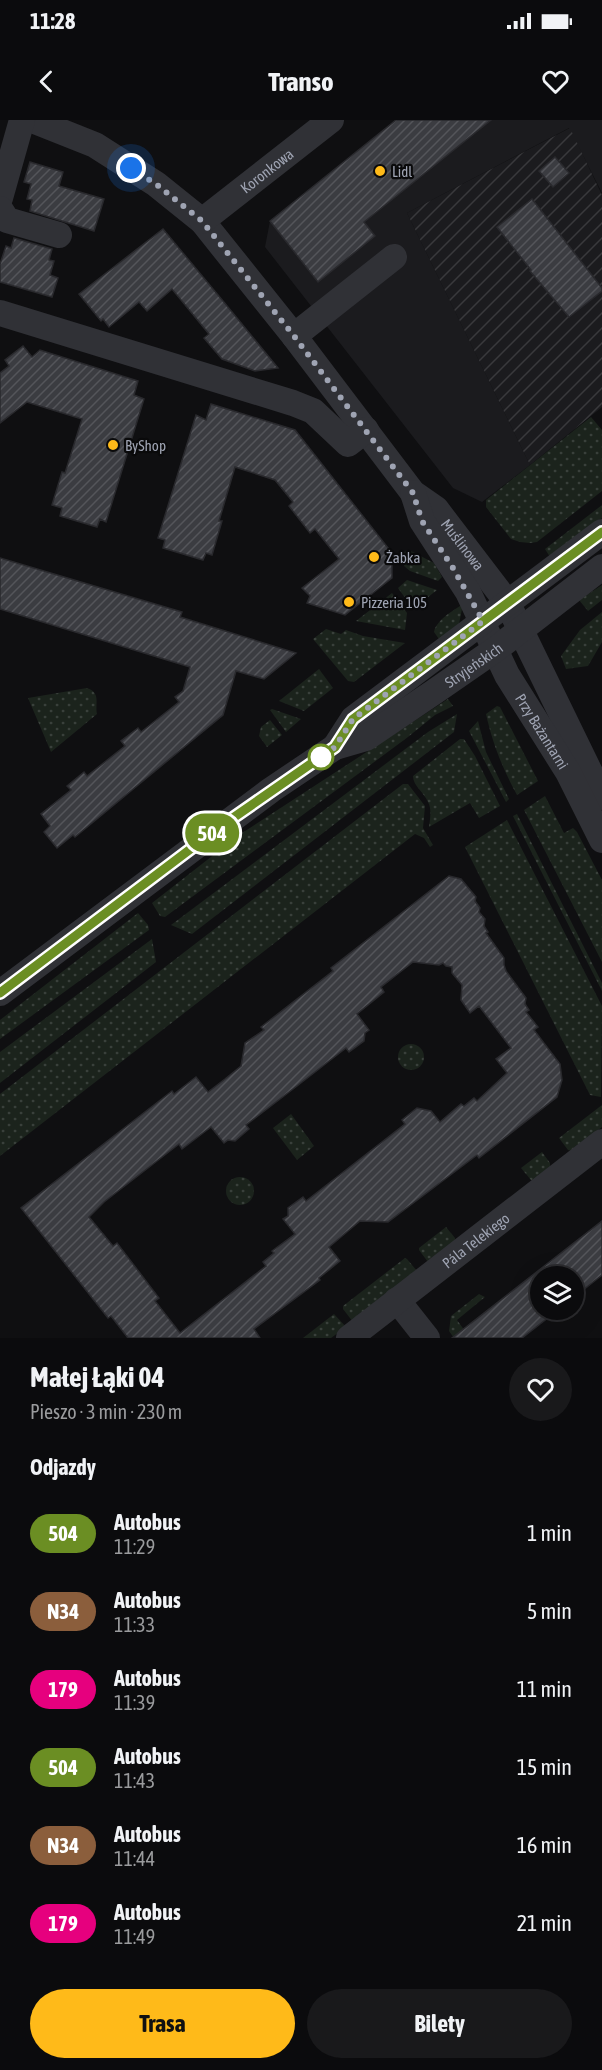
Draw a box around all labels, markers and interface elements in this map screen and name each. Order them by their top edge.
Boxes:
text: 11:28 [30,8,75,34]
icon: back [30,65,63,98]
icon: heart [539,65,572,98]
text: Transo [268,66,334,97]
street label: Koronkowa [237,145,296,196]
your location [116,153,146,183]
place label: Lidl [392,163,412,180]
marker: Lidl [373,164,387,178]
place label: ByShop [125,437,166,454]
marker: ByShop [106,438,120,452]
street label: Muślinowa [438,515,488,573]
place label: Żabka [386,549,420,566]
marker: Żabka [367,550,381,564]
place label: Pizzeria 105 [361,594,427,611]
marker: Pizzeria 105 [342,595,356,609]
street label: Stryjeńskich [441,639,506,691]
street label: Przy Bażantarni [512,690,572,772]
unlabelled marker [308,744,334,770]
line badge: 504 [178,814,246,852]
text: 504 [197,821,227,845]
street label: Pála Telekiego [439,1209,512,1271]
map controls [530,1266,584,1320]
button: layers [530,1266,584,1320]
button: heart [509,1358,572,1421]
text: Małej Łąki 04 [30,1361,165,1393]
text: Pieszo · 3 min · 230 m [30,1400,182,1423]
text: Odjazdy [30,1454,96,1480]
text: Autobus [114,1509,181,1535]
text: 1 min [527,1520,572,1546]
text: 504 [48,1521,78,1545]
text: 11:29 [114,1535,155,1558]
text: Autobus [114,1587,181,1613]
text: 5 min [527,1598,572,1624]
text: N34 [47,1599,79,1623]
text: 11:33 [114,1613,155,1636]
text: Autobus [114,1665,181,1691]
text: 11 min [517,1676,572,1702]
text: 179 [48,1677,78,1701]
text: 11:39 [114,1691,155,1714]
text: Autobus [114,1743,181,1769]
text: 15 min [517,1754,572,1780]
text: 504 [48,1755,78,1779]
text: 11:43 [114,1769,155,1792]
text: Autobus [114,1821,181,1847]
text: 16 min [517,1832,572,1858]
text: N34 [47,1833,79,1857]
text: 11:44 [114,1847,155,1870]
text: Autobus [114,1899,181,1925]
text: 21 min [517,1910,572,1936]
text: 179 [48,1911,78,1935]
text: 11:49 [114,1925,155,1948]
button: Trasa [30,1989,295,2058]
button: Bilety [307,1989,572,2058]

